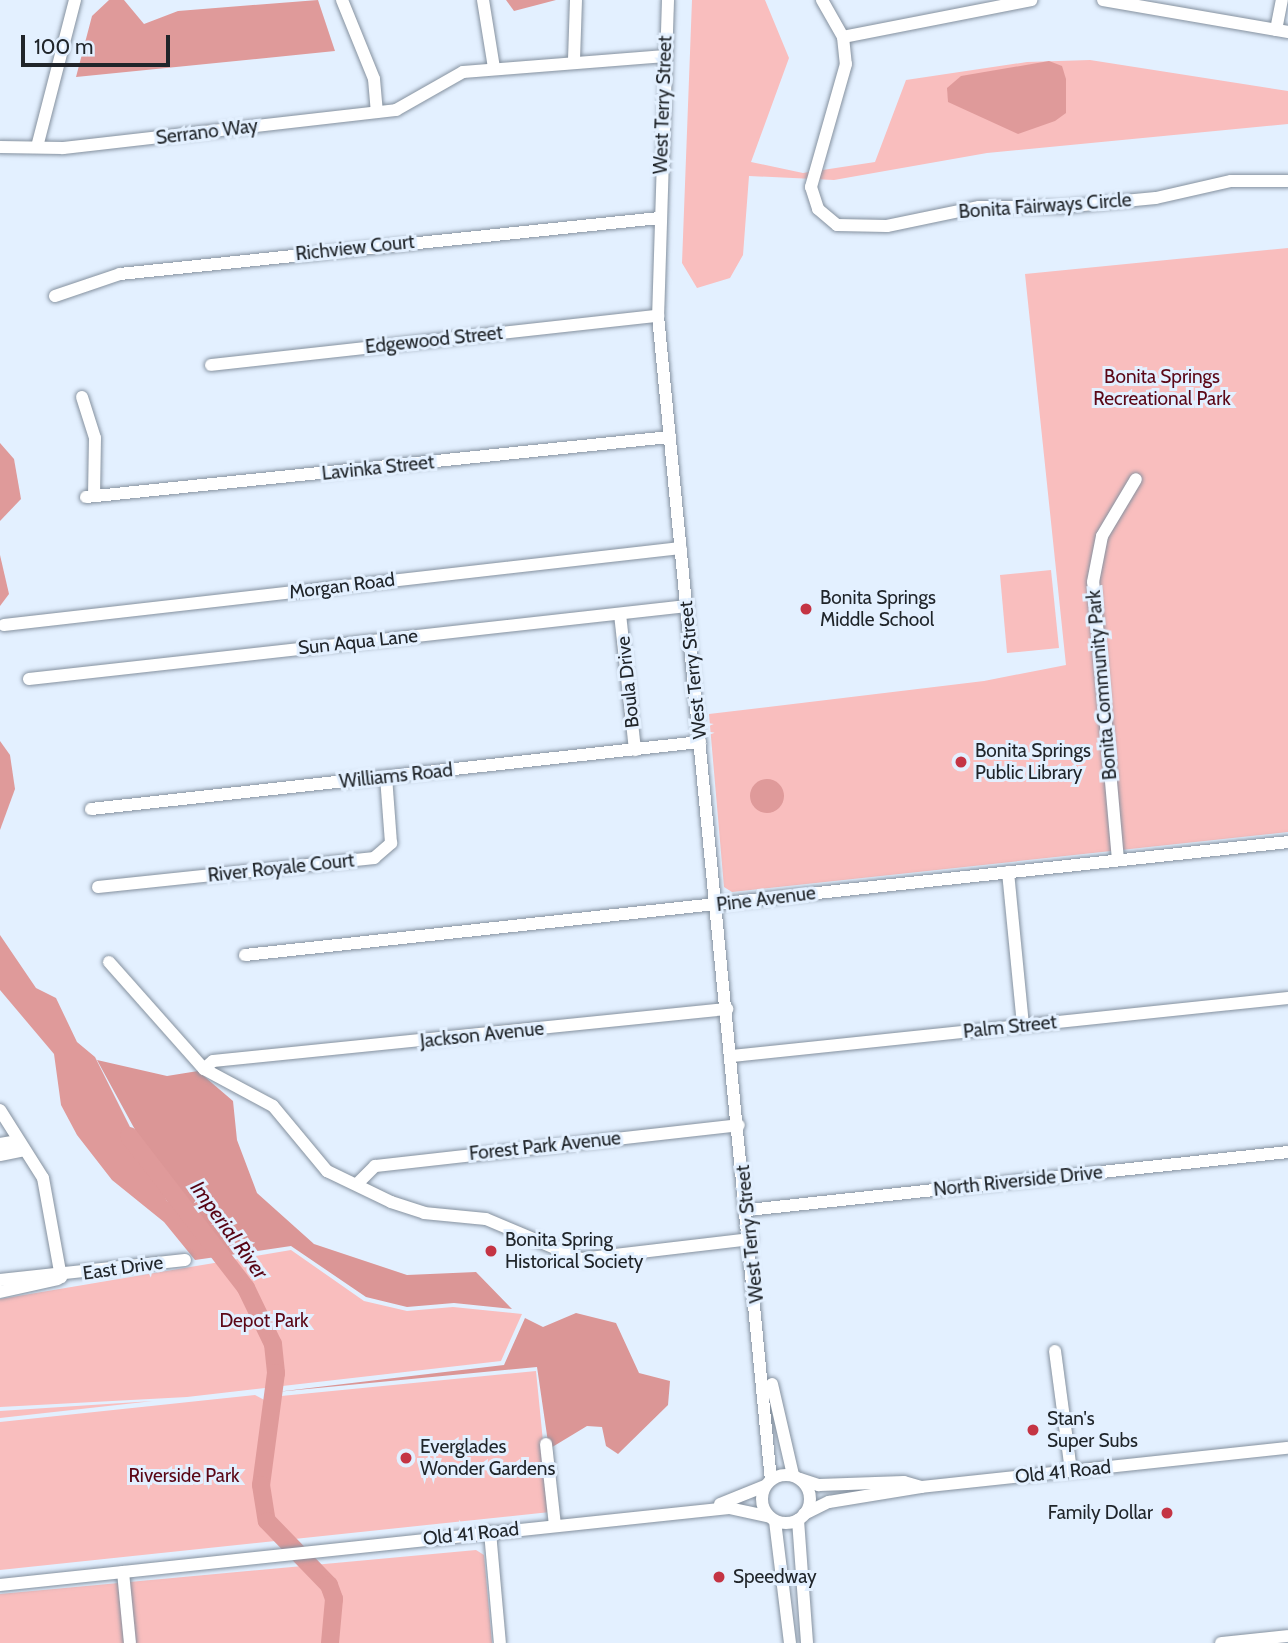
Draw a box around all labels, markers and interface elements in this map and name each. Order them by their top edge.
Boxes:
scale bar [24,21,173,65]
text: 100 m [34,34,93,59]
street label: West Terry Street [649,35,677,175]
street label: Serrano Way [155,114,259,150]
street label: Bonita Fairways Circle [958,189,1132,223]
street label: Richview Court [294,230,416,266]
street label: Edgewood Street [364,321,504,359]
park label: Bonita Springs Recreational Park [1093,366,1231,410]
street label: Lavinka Street [321,451,435,485]
street label: Morgan Road [288,568,396,604]
place label: Bonita Springs Middle School [820,587,936,631]
street label: Bonita Community Park [1082,589,1122,781]
street label: West Terry Street [674,600,712,740]
marker: Bonita Springs Middle School [798,601,814,617]
street label: Sun Aqua Lane [297,624,419,660]
street label: Boula Drive [612,635,644,729]
place label: Bonita Springs Public Library [975,740,1091,784]
marker: Bonita Springs Public Library [953,754,969,770]
street label: Williams Road [338,759,454,793]
street label: River Royale Court [207,849,355,887]
street label: Pine Avenue [715,882,817,916]
street label: Palm Street [962,1011,1058,1043]
street label: Jackson Avenue [419,1017,545,1053]
street label: Forest Park Avenue [468,1127,622,1165]
street label: North Riverside Drive [932,1161,1104,1201]
street label: West Terry Street [731,1164,769,1304]
water label: Imperial River [185,1176,273,1284]
place label: Bonita Spring Historical Society [505,1229,643,1273]
marker: Bonita Spring Historical Society [483,1243,499,1259]
street label: East Drive [81,1251,165,1285]
park label: Depot Park [219,1310,309,1332]
place label: Stan's Super Subs [1047,1408,1138,1452]
marker: Stan's Super Subs [1025,1422,1041,1438]
place label: Everglades Wonder Gardens [420,1436,555,1480]
marker: Everglades Wonder Gardens [398,1450,414,1466]
street label: Old 41 Road [1014,1456,1112,1488]
park label: Riverside Park [129,1465,239,1487]
place label: Family Dollar [1048,1502,1153,1524]
marker: Family Dollar [1159,1505,1175,1521]
street label: Old 41 Road [422,1518,520,1550]
place label: Speedway [733,1566,817,1588]
marker: Speedway [711,1569,727,1585]

